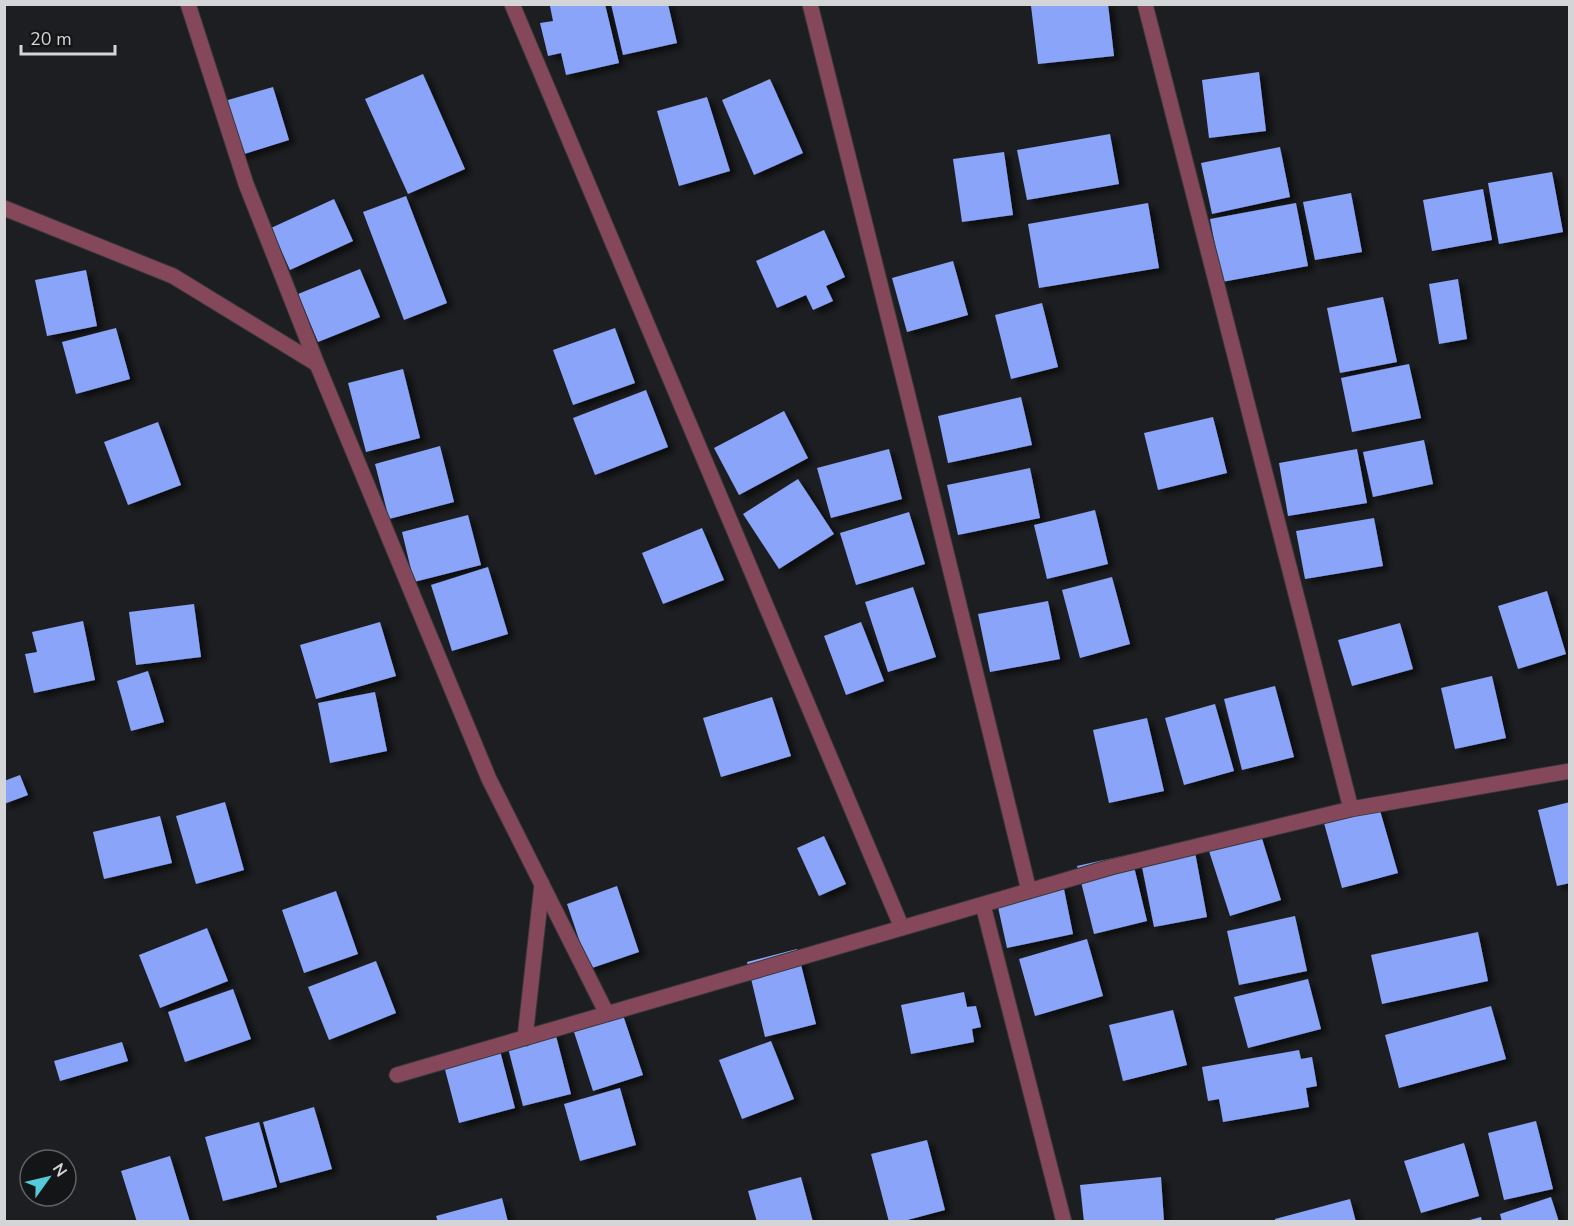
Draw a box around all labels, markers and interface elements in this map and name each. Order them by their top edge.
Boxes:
scale bar [21,18,116,56]
text: 20 m [30,27,72,51]
north arrow [18,1148,78,1208]
text: N [47,1159,72,1181]

